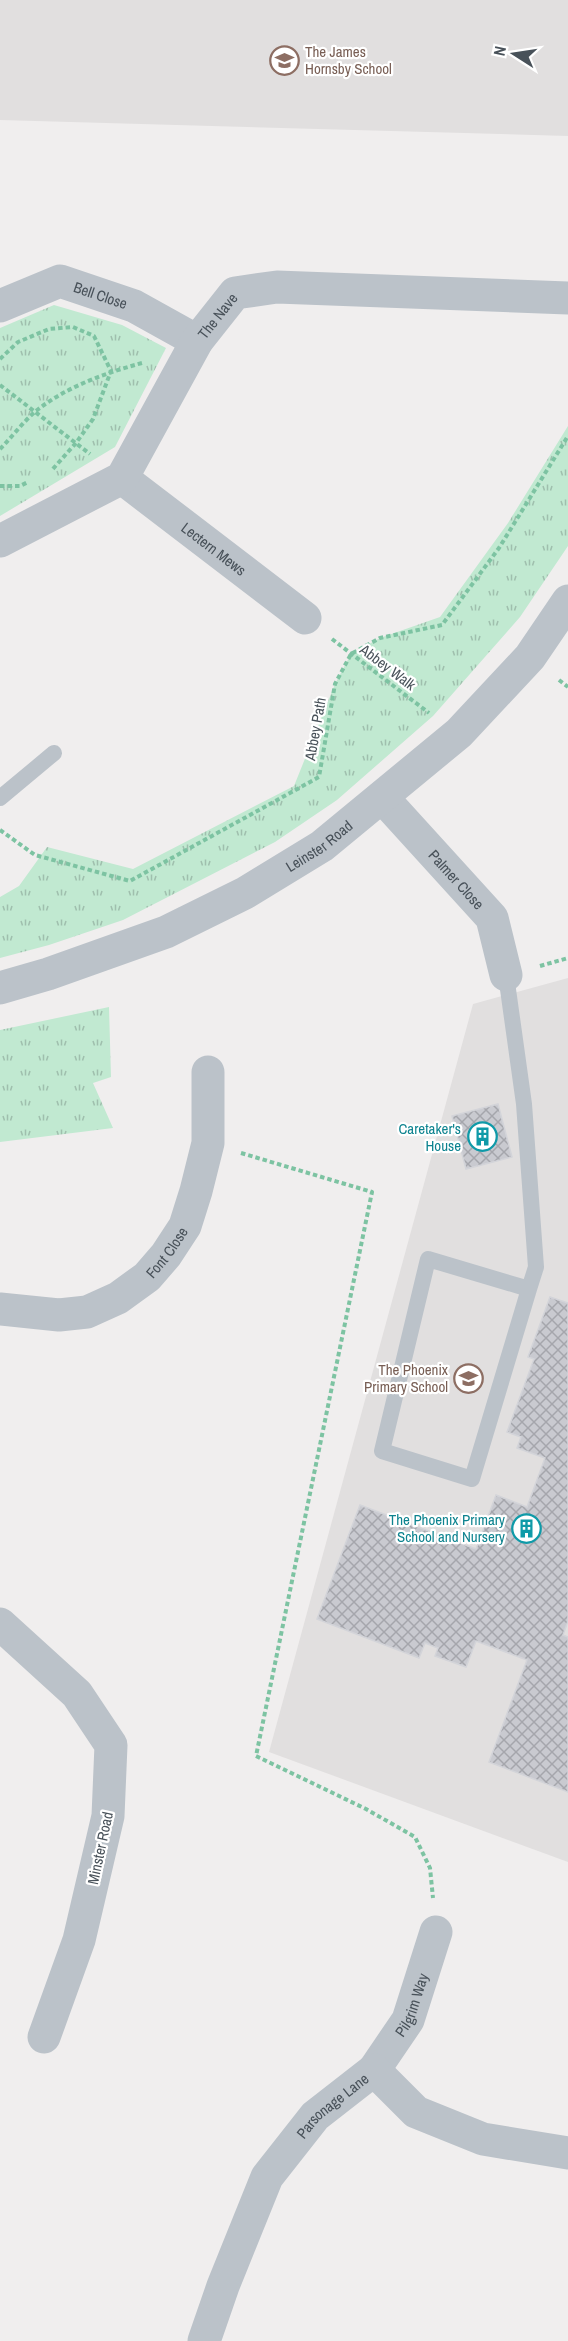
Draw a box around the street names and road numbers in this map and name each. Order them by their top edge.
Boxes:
street label: Bell Close [71,276,130,314]
street label: The Nave [192,288,242,343]
street label: Lectern Mews [177,517,251,580]
street label: Abbey Walk [355,638,421,696]
street label: Abbey Path [299,696,331,763]
street label: Leinster Road [281,815,357,876]
street label: Palmer Close [424,845,489,914]
street label: Font Close [141,1222,192,1282]
street label: Minster Road [82,1810,118,1886]
street label: Pilgrim Way [389,1969,433,2041]
street label: Parsonage Lane [291,2068,373,2143]

